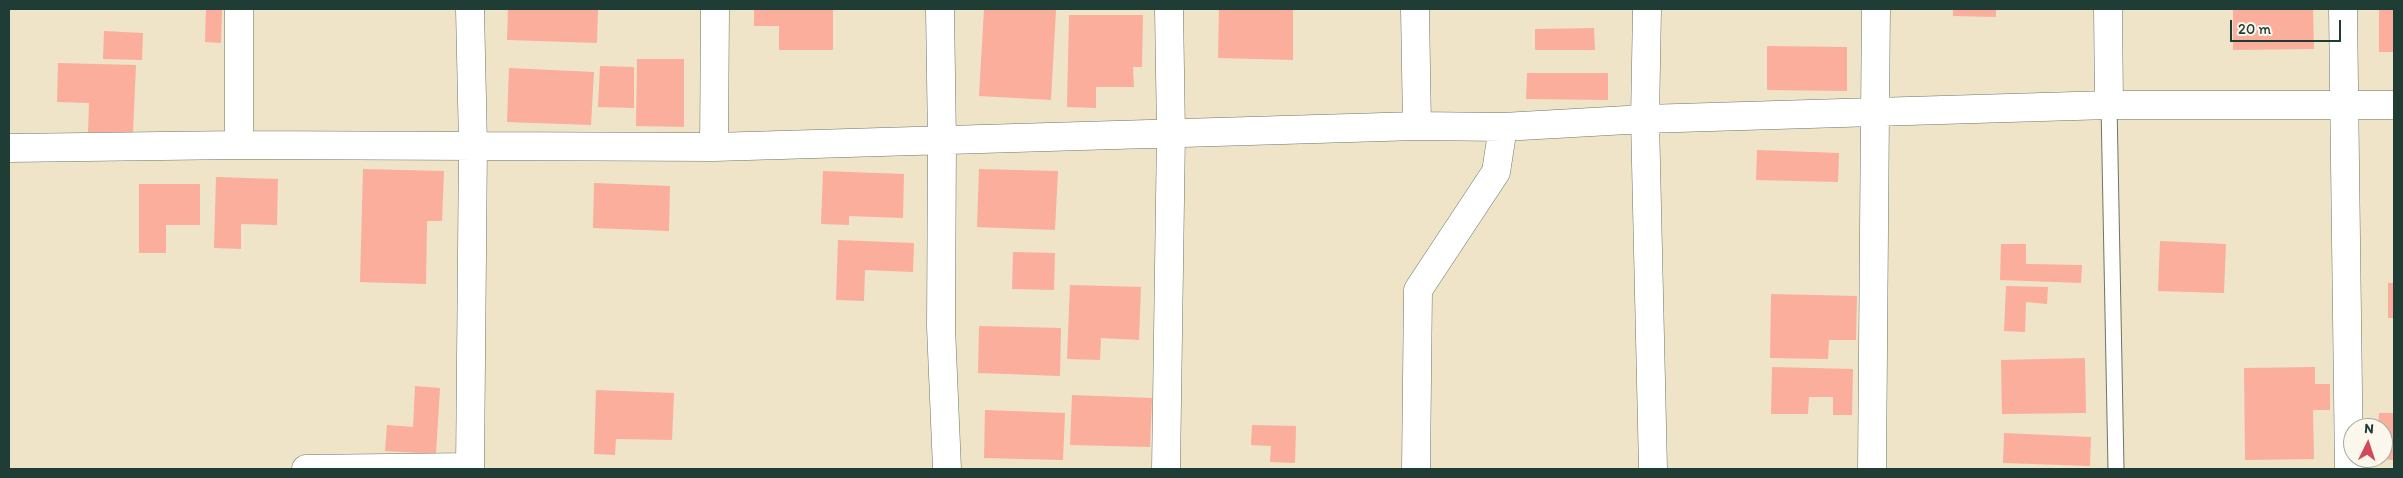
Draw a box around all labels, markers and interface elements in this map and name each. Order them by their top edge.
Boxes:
scale bar [2233,10,2344,42]
text: 20 m [2238,20,2271,38]
north arrow [2343,418,2393,468]
text: N [2364,420,2374,437]

